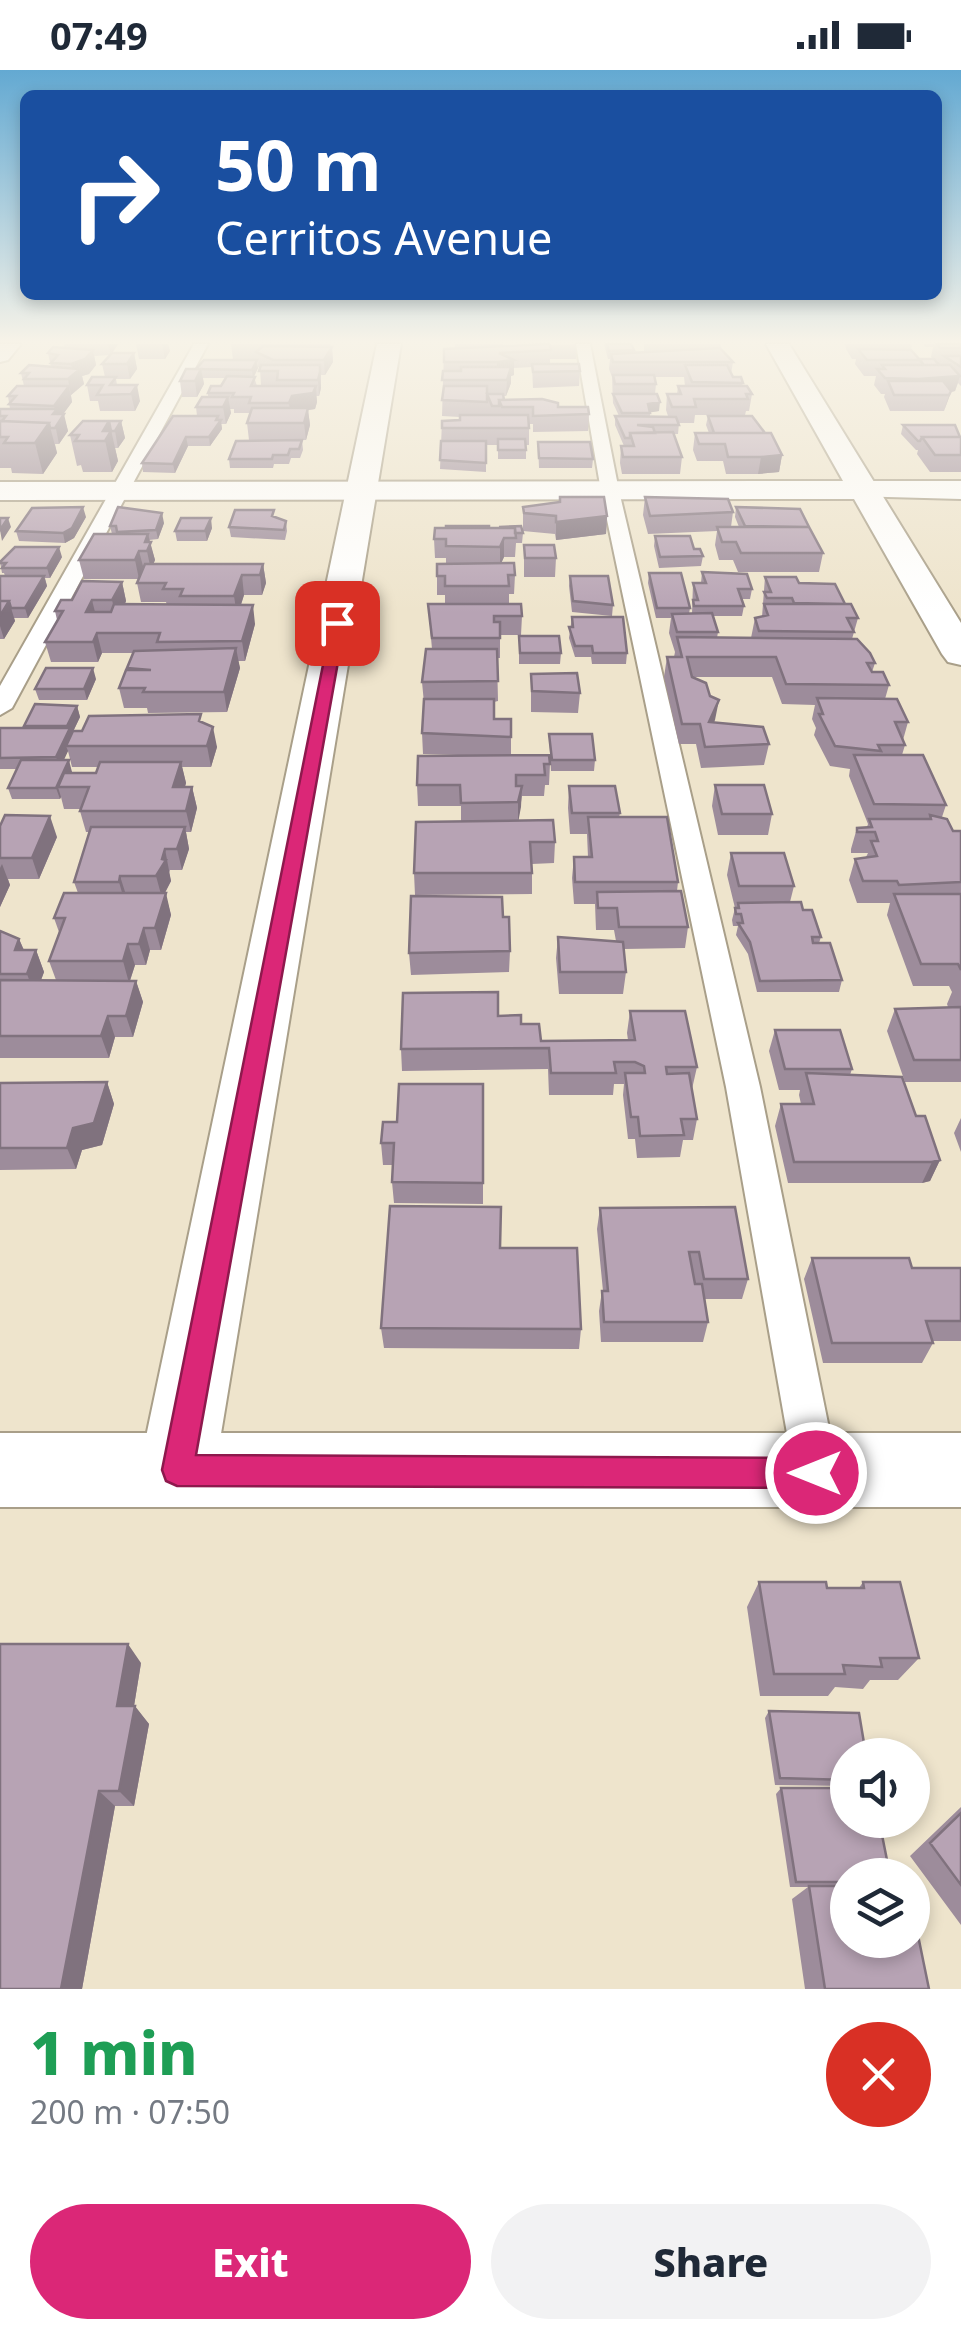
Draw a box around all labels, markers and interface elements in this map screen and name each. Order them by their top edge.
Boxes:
text: 07:49 [50,9,148,61]
text: 50 m [215,116,382,212]
icon: right [50,130,180,260]
text: Cerritos Avenue [215,207,552,268]
pin [295,581,380,666]
icon: arrive [310,596,365,651]
position arrow [764,1421,868,1525]
map controls [830,1738,930,1958]
button: sound [830,1738,930,1838]
button: layers [830,1858,930,1958]
text: 1 min [30,2011,198,2093]
button: close [826,2022,931,2127]
text: 200 m · 07:50 [30,2090,230,2133]
button: Exit [30,2204,471,2319]
button: Share [491,2204,931,2319]

